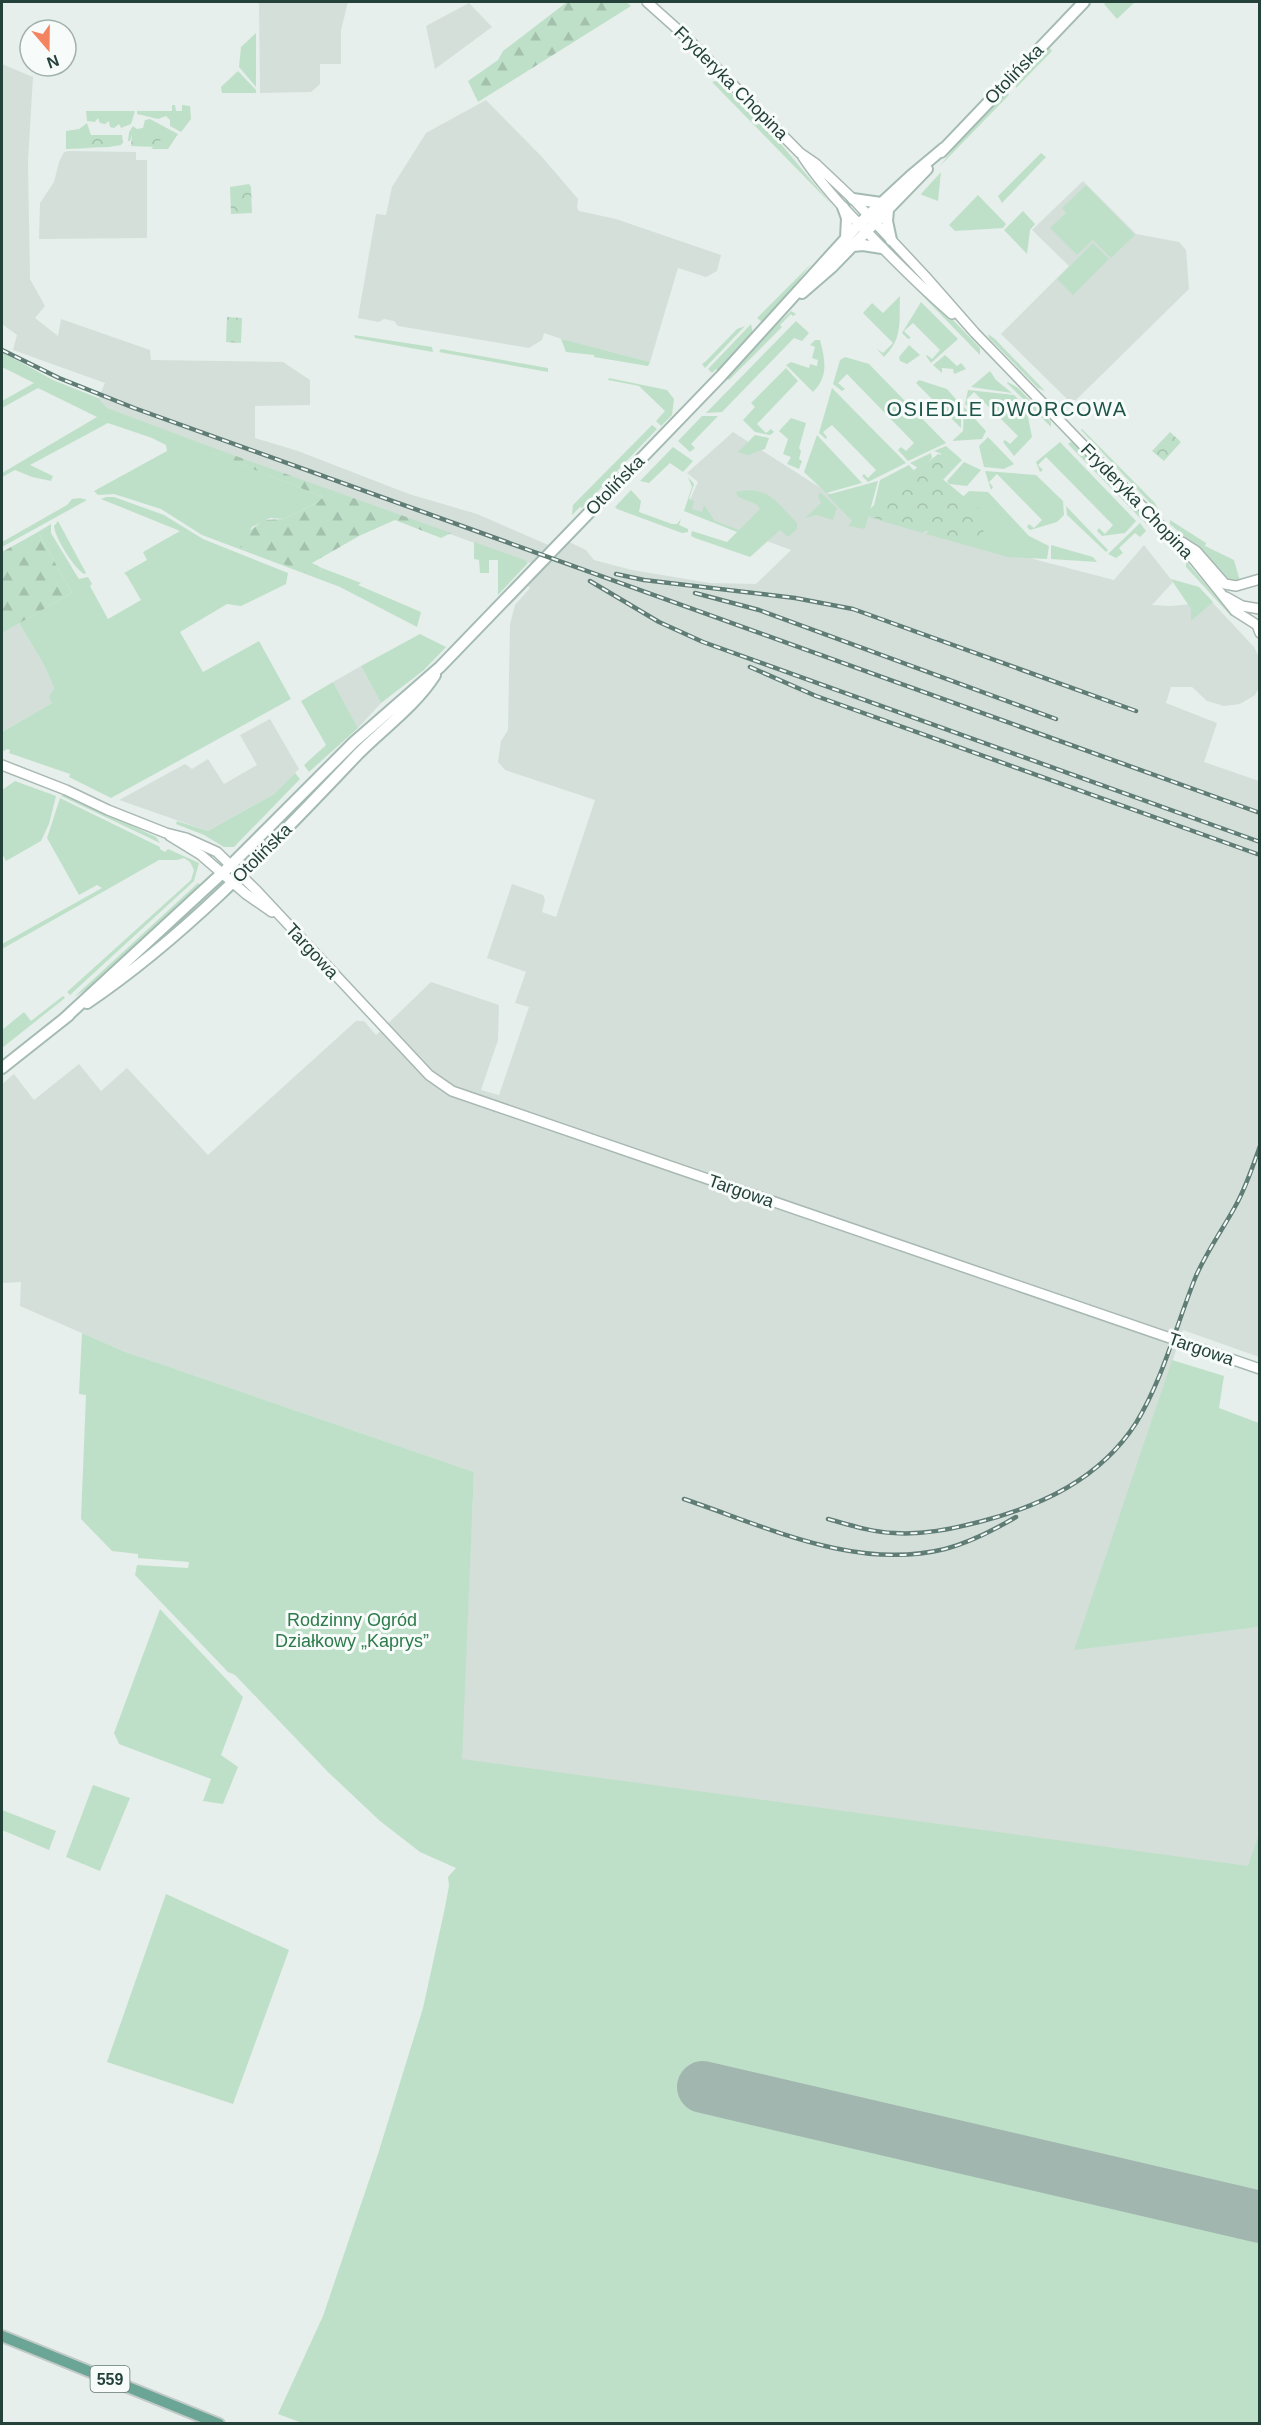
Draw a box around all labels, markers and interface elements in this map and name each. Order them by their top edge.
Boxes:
north arrow [18,18,78,78]
street label: Fryderyka Chopina [670,22,793,145]
street label: Otolińska [981,39,1048,108]
text: N [45,52,61,72]
district label: OSIEDLE DWORCOWA [886,398,1128,420]
street label: Fryderyka Chopina [1077,439,1198,563]
street label: Otolińska [582,450,649,519]
street label: Otolińska [228,819,296,887]
street label: Targowa [281,919,343,983]
street label: Targowa [706,1170,777,1212]
street label: Targowa [1166,1328,1237,1370]
park label: Rodzinny Ogród Działkowy „Kaprys” [275,1610,429,1651]
road number: 559 [90,2366,130,2392]

